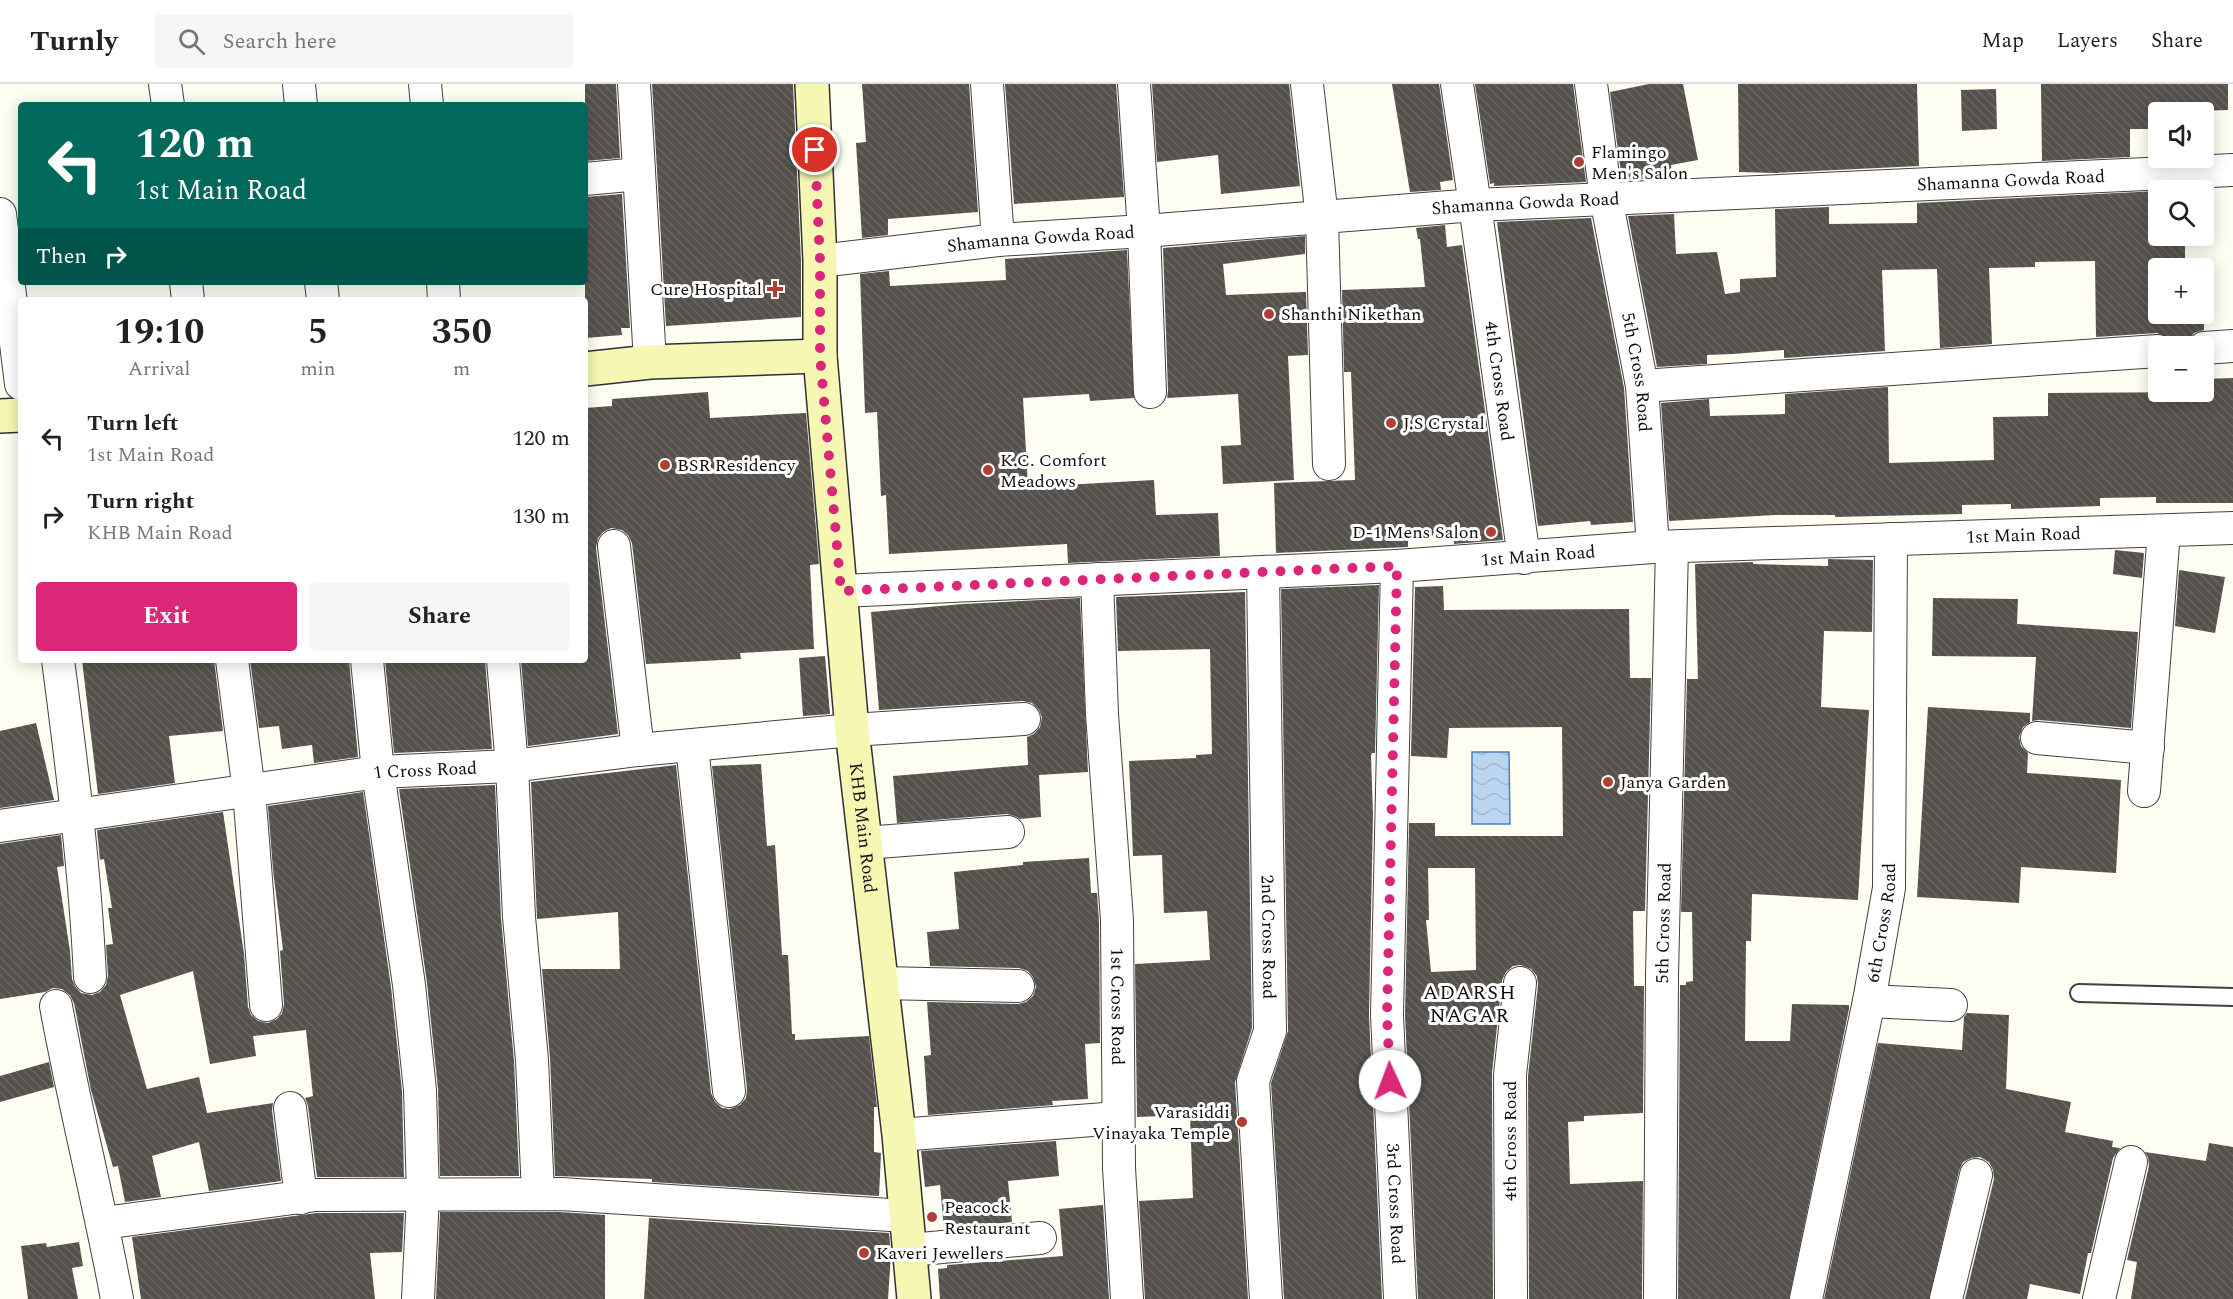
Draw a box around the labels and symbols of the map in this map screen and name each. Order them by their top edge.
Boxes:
pin [789,124,840,175]
place label: Flamingo Men's Salon [1591,139,1688,187]
marker: Flamingo Men's Salon [1572,155,1586,169]
street label: Shamanna Gowda Road [1916,163,2106,199]
street label: Shamanna Gowda Road [1430,185,1620,222]
street label: Shamanna Gowda Road [945,219,1135,260]
place label: Cure Hospital [650,276,762,303]
marker: Cure Hospital [766,280,784,298]
place label: Shanthi Nikethan [1281,301,1422,328]
marker: Shanthi Nikethan [1262,307,1276,321]
street label: 5th Cross Road [1614,310,1658,433]
street label: 4th Cross Road [1477,319,1521,443]
place label: J.S Crystal [1403,410,1485,437]
marker: J.S Crystal [1384,416,1398,430]
place label: K.C. Comfort Meadows [1000,447,1107,495]
place label: BSR Residency [677,452,797,479]
marker: BSR Residency [658,458,672,472]
marker: K.C. Comfort Meadows [981,463,995,477]
place label: D-1 Mens Salon [1352,519,1479,546]
street label: 1st Main Road [1966,520,2081,551]
marker: D-1 Mens Salon [1484,525,1498,539]
street label: 1st Main Road [1480,538,1596,574]
street label: 1 Cross Road [371,755,478,787]
street label: KHB Main Road [842,761,884,895]
place label: Janya Garden [1620,769,1727,796]
marker: Janya Garden [1601,775,1615,789]
street label: 5th Cross Road [1649,862,1679,983]
street label: 6th Cross Road [1860,863,1903,985]
street label: 2nd Cross Road [1254,875,1283,999]
street label: 1st Cross Road [1103,947,1131,1065]
district label: ADARSH NAGAR [1423,978,1517,1031]
position arrow [1358,1049,1422,1113]
street label: 4th Cross Road [1497,1081,1524,1201]
place label: Varasiddi Vinayaka Temple [1092,1099,1230,1147]
marker: Varasiddi Vinayaka Temple [1235,1115,1249,1129]
street label: 3rd Cross Road [1379,1143,1411,1265]
place label: Peacock Restaurant [944,1194,1030,1242]
marker: Peacock Restaurant [925,1210,939,1224]
place label: Kaveri Jewellers [876,1240,1004,1267]
marker: Kaveri Jewellers [857,1246,871,1260]

